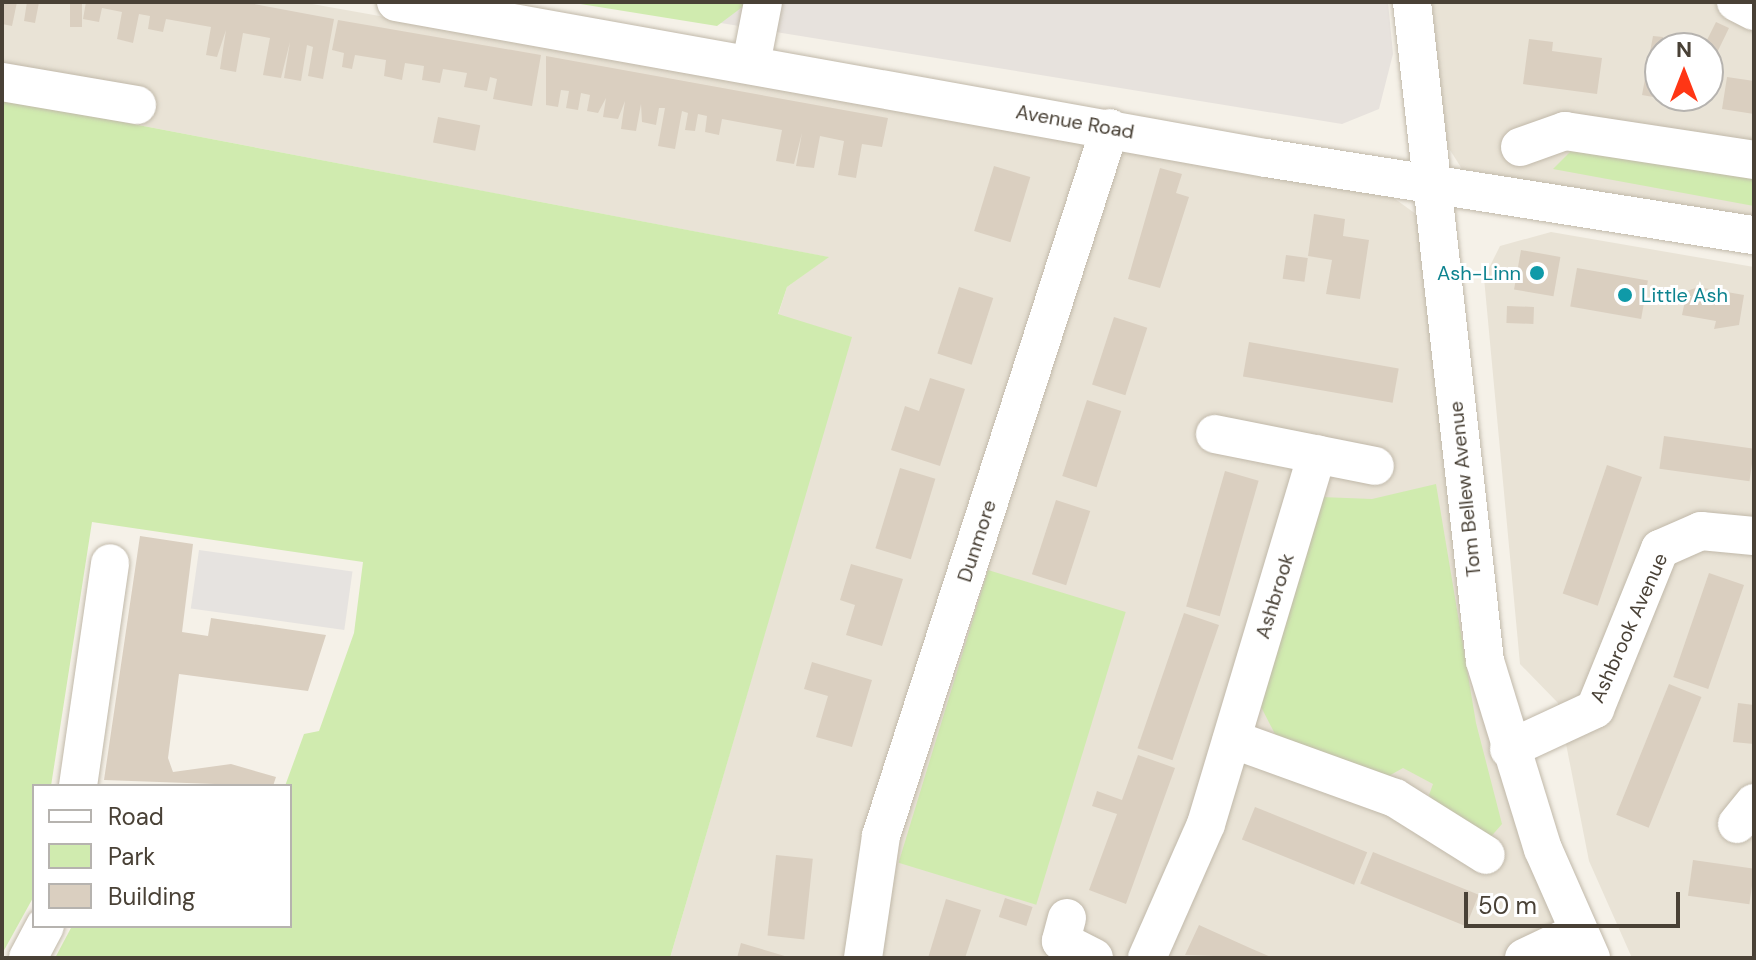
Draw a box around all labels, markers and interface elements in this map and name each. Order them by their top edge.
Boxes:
north arrow [1644,32,1724,112]
text: N [1676,35,1692,64]
street label: Avenue Road [1014,100,1136,144]
place label: Ash-Linn [1437,261,1521,285]
marker: Ash-Linn [1528,264,1546,282]
place label: Little Ash [1641,283,1728,307]
marker: Little Ash [1616,286,1634,304]
street label: Tom Bellew Avenue [1444,400,1486,578]
street label: Dunmore [952,497,1002,585]
street label: Ashbrook Avenue [1585,549,1673,707]
street label: Ashbrook [1251,550,1299,642]
legend [32,784,292,928]
text: Road [108,801,164,832]
text: Park [108,841,155,872]
scale bar [1468,876,1684,926]
text: Building [108,881,195,912]
text: 50 m [1478,890,1537,921]

